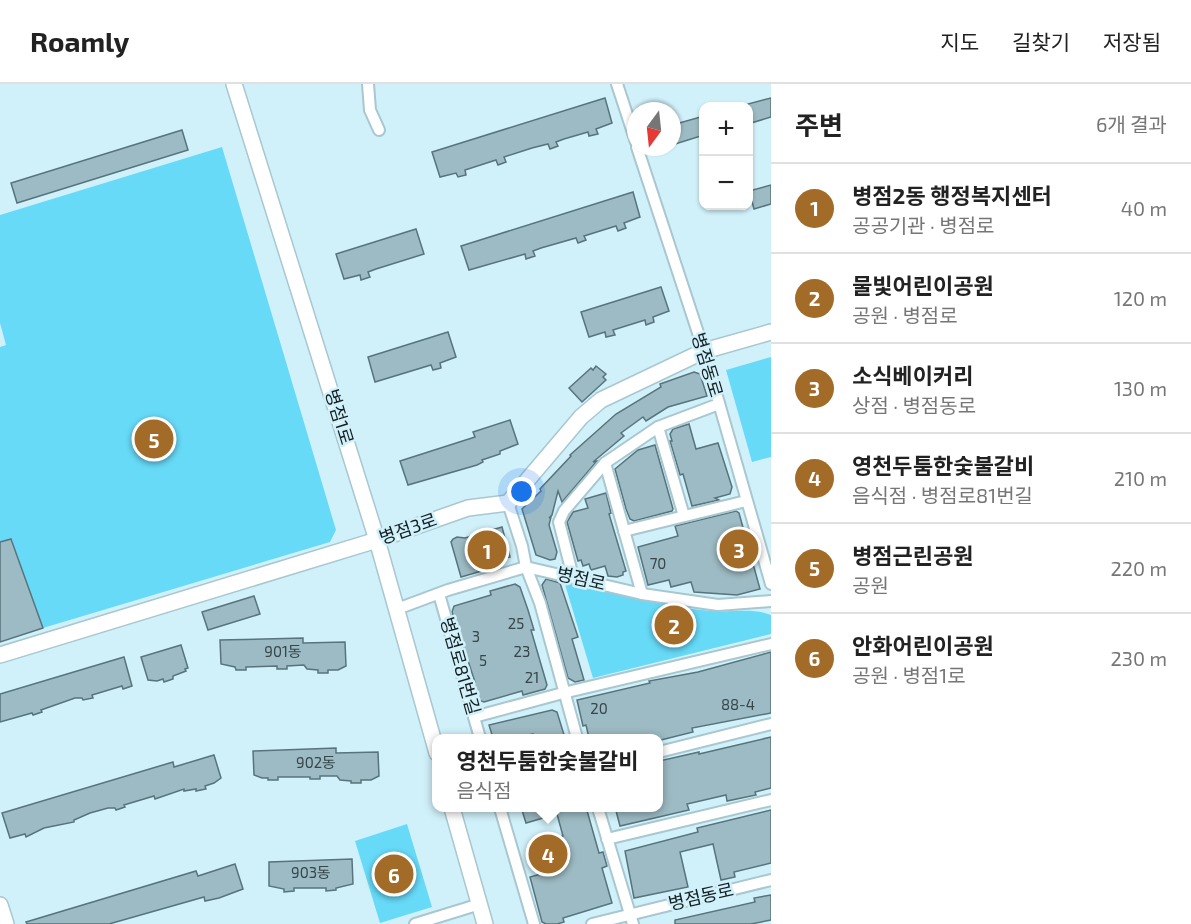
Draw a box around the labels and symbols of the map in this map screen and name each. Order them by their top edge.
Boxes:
north arrow [627,102,681,156]
street label: 병점동로 [688,330,728,400]
street label: 병점1로 [321,386,359,447]
pin: 5 [134,416,174,462]
your location [507,477,536,506]
street label: 병점3로 [376,508,439,548]
pin: 3 [720,526,758,572]
pin: 1 [468,528,506,572]
house number: 70 [650,554,666,572]
street label: 병점로 [555,562,608,594]
pin: 2 [654,602,694,648]
street label: 병점로81번길 [436,614,485,717]
house number: 25 [508,614,524,632]
house number: 3 [472,627,480,645]
house number: 901동 [264,642,302,660]
house number: 23 [514,642,530,660]
house number: 5 [479,651,487,669]
house number: 21 [525,668,539,686]
house number: 88-4 [721,695,755,713]
house number: 20 [590,699,608,717]
house number: 902동 [296,753,336,771]
pin: 4 [528,832,568,876]
pin: 6 [374,852,414,896]
house number: 903동 [291,863,331,881]
street label: 병점동로 [666,878,736,914]

